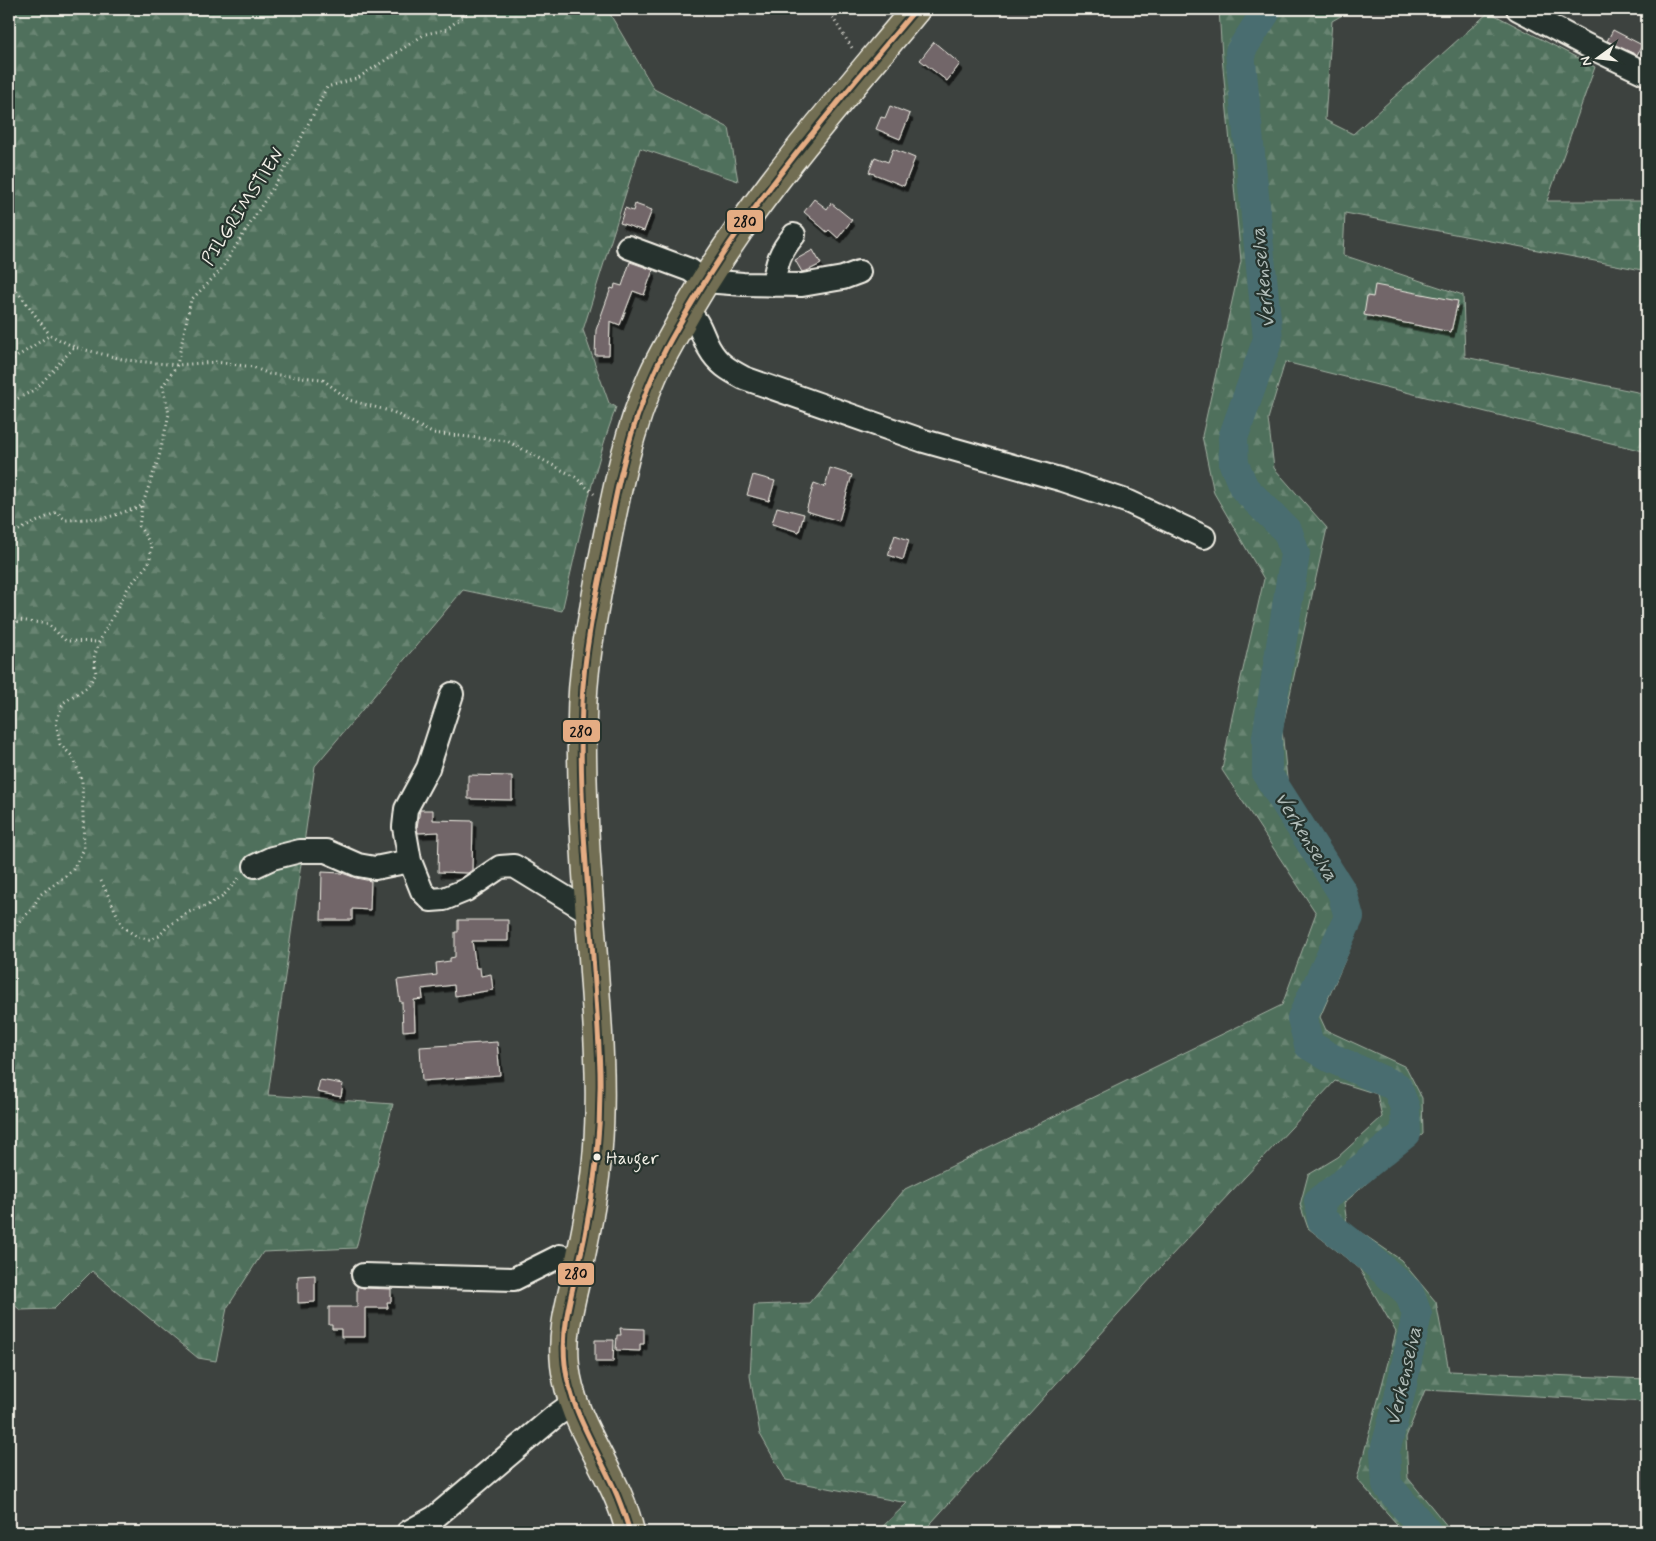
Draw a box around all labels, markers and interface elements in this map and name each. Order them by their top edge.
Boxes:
north arrow [1574,32,1624,82]
text: N [1577,54,1596,68]
street label: PILGRIMSTIEN [196,143,291,271]
line badge: 280 [726,209,764,233]
text: 280 [734,213,756,231]
water label: Verkenselva [1245,226,1282,329]
line badge: 280 [562,719,601,743]
text: 280 [570,723,592,741]
water label: Verkenselva [1268,787,1344,887]
place label: Hauger [606,1147,659,1173]
marker: Hauger [592,1152,602,1162]
line badge: 280 [557,1262,595,1286]
text: 280 [565,1265,587,1283]
water label: Verkenselva [1380,1324,1429,1428]

